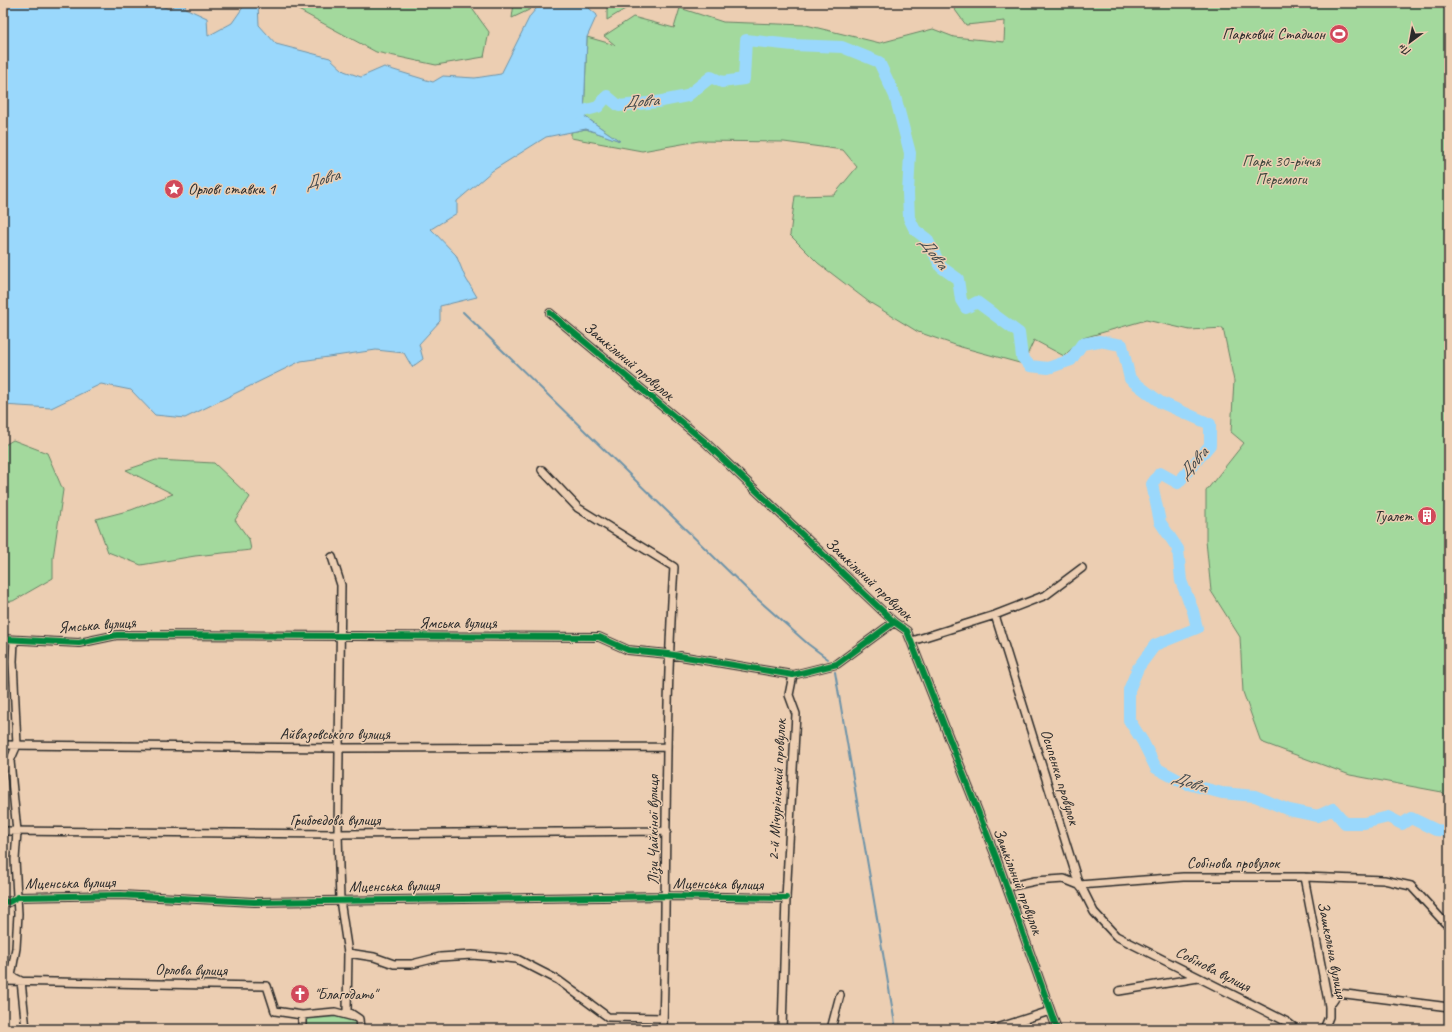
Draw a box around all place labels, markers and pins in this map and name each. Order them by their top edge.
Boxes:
sports icon: Парковий Стадион [1328,23,1350,45]
place label: Парковий Стадион [1222,24,1326,44]
place icon: Орлові ставки 1 [163,178,185,200]
place label: Орлові ставки 1 [188,179,276,199]
building icon: Туалет [1416,505,1438,527]
place label: Туалет [1374,506,1414,526]
church icon: "Благодать" [289,983,311,1005]
place label: "Благодать" [314,984,380,1004]

